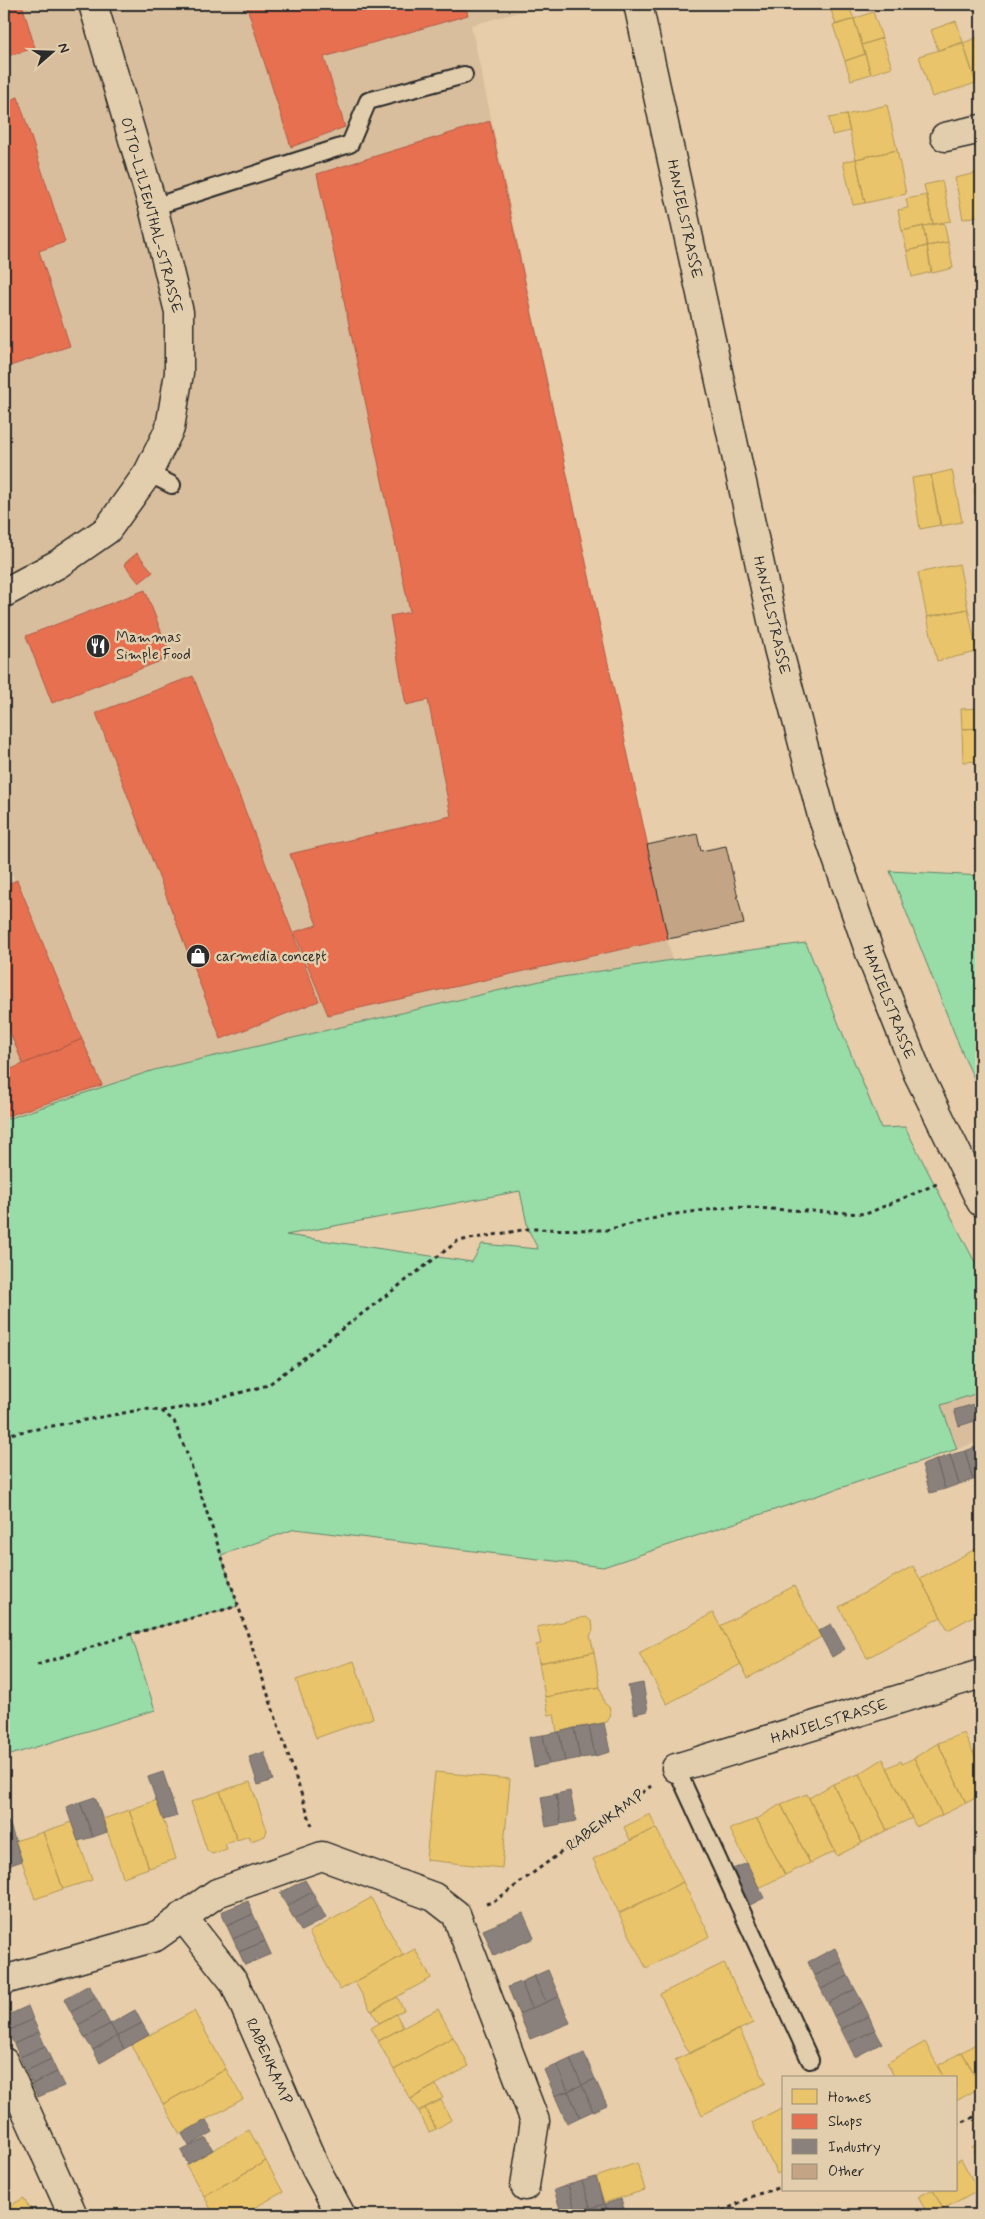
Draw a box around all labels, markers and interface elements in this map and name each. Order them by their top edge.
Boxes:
north arrow [28,28,78,78]
text: N [53,40,73,55]
street label: OTTO-LILIENTHAL-STRASSE [115,115,187,316]
street label: HANIELSTRASSE [662,158,706,281]
street label: HANIELSTRASSE [748,554,794,677]
place label: Mammas Simple Food [116,628,191,665]
restaurant icon: Mammas Simple Food [85,633,111,659]
street label: HANIELSTRASSE [857,942,919,1063]
shop icon: carmedia concept [185,943,211,969]
place label: carmedia concept [216,947,327,967]
street label: HANIELSTRASSE [768,1695,890,1749]
street label: RABENKAMP [562,1786,649,1856]
street label: RABENKAMP [240,2015,296,2108]
legend [782,2076,958,2192]
text: Homes [828,2088,871,2108]
text: Shops [828,2112,863,2132]
text: Industry [828,2138,881,2158]
text: Other [828,2162,864,2182]

